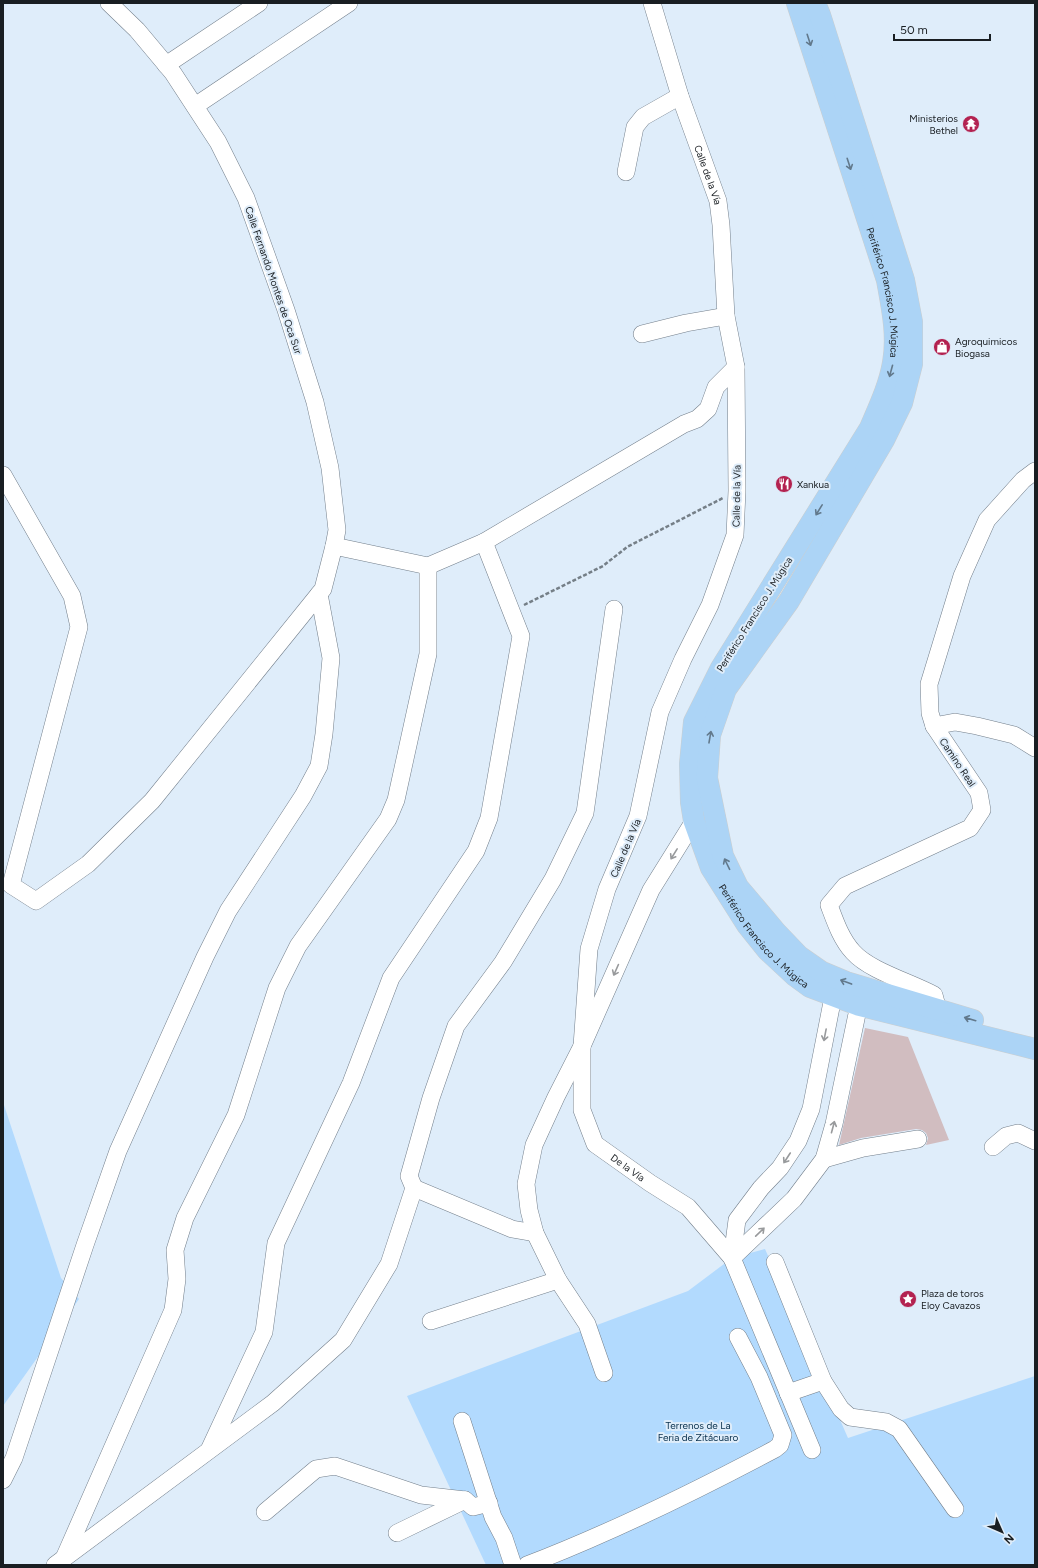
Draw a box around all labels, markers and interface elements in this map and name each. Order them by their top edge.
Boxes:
scale bar [894,16,990,42]
text: 50 m [900,23,928,37]
one-way arrow [806,34,814,46]
place label: Ministerios Bethel [909,112,958,137]
temple icon: Ministerios Bethel [961,114,981,134]
street label: Calle de la Vía [691,143,724,205]
one-way arrow [846,157,854,169]
street label: Calle Fernando Montes de Oca Sur [242,205,305,356]
street label: Periférico Francisco J. Múgica [863,226,901,359]
place label: Agroquimicos Biogasa [955,335,1017,360]
shop icon: Agroquimicos Biogasa [932,337,952,357]
one-way arrow [887,364,894,377]
street label: Calle de la Vía [729,465,744,527]
restaurant icon: Xankua [774,474,794,494]
place label: Xankua [797,478,829,491]
one-way arrow [814,504,822,516]
street label: Periférico Francisco J. Múgica [714,554,795,674]
one-way arrow [707,731,715,744]
street label: Camino Real [937,735,979,789]
street label: Calle de la Vía [607,817,644,880]
one-way arrow [670,848,678,859]
one-way arrow [723,858,730,870]
street label: Periférico Francisco J. Múgica [716,882,811,991]
one-way arrow [612,964,619,976]
one-way arrow [839,978,852,985]
one-way arrow [964,1015,977,1022]
one-way arrow [821,1028,829,1041]
one-way arrow [830,1121,837,1134]
street label: De la Vía [608,1151,647,1184]
one-way arrow [783,1152,791,1163]
one-way arrow [755,1227,766,1236]
place label: Plaza de toros Eloy Cavazos [921,1287,984,1312]
place icon: Plaza de toros Eloy Cavazos [898,1289,918,1309]
park label: Terrenos de La Feria de Zitácuaro [658,1419,739,1444]
north arrow [982,1512,1022,1552]
text: N [1001,1531,1016,1546]

